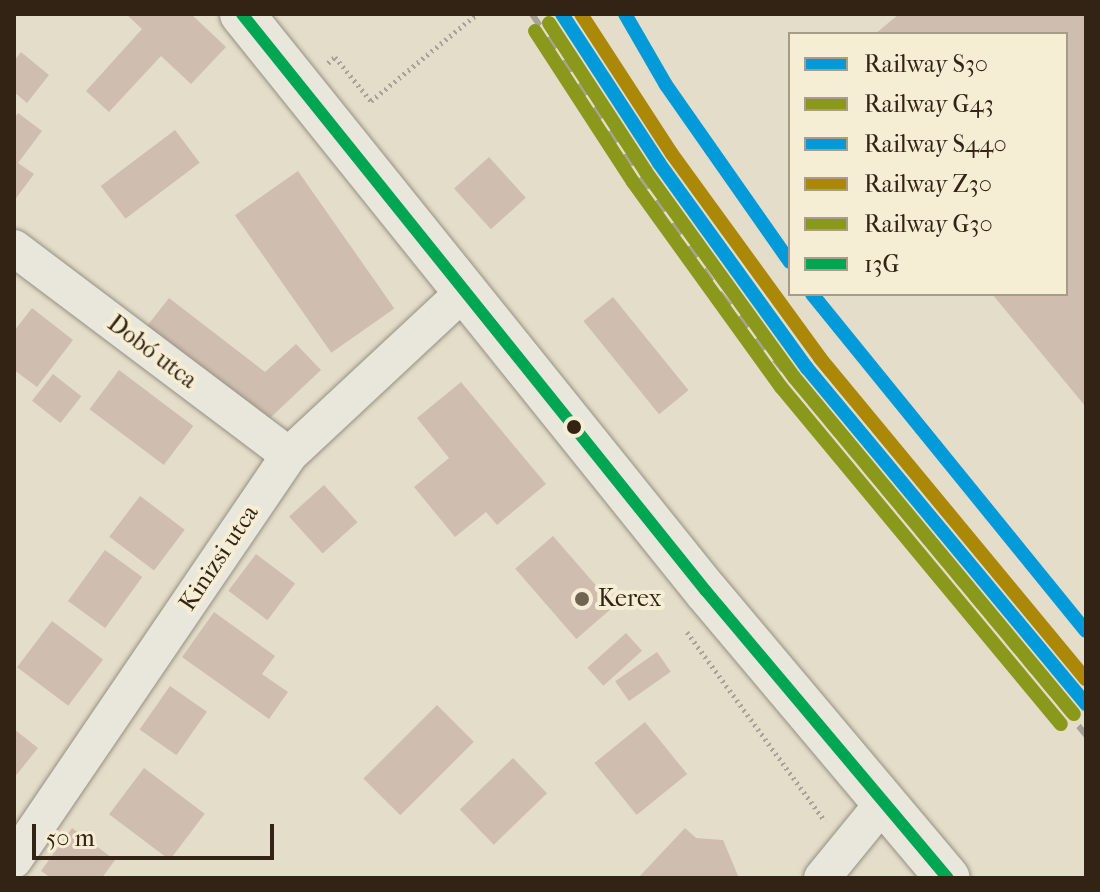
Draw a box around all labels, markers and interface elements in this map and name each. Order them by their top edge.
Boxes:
legend [788,32,1068,296]
text: Railway S30 [864,50,988,78]
text: Railway G43 [864,90,994,118]
text: Railway S440 [864,130,1007,158]
text: Railway Z30 [864,170,992,198]
text: Railway G30 [864,210,993,238]
text: 13G [864,250,899,278]
street label: Dobó utca [102,309,202,395]
unlabelled marker [566,419,582,435]
street label: Kinizsi utca [173,500,265,616]
place label: Kerex [598,585,661,613]
marker: Kerex [573,590,591,608]
scale bar [36,808,278,858]
text: 50 m [46,824,95,852]

